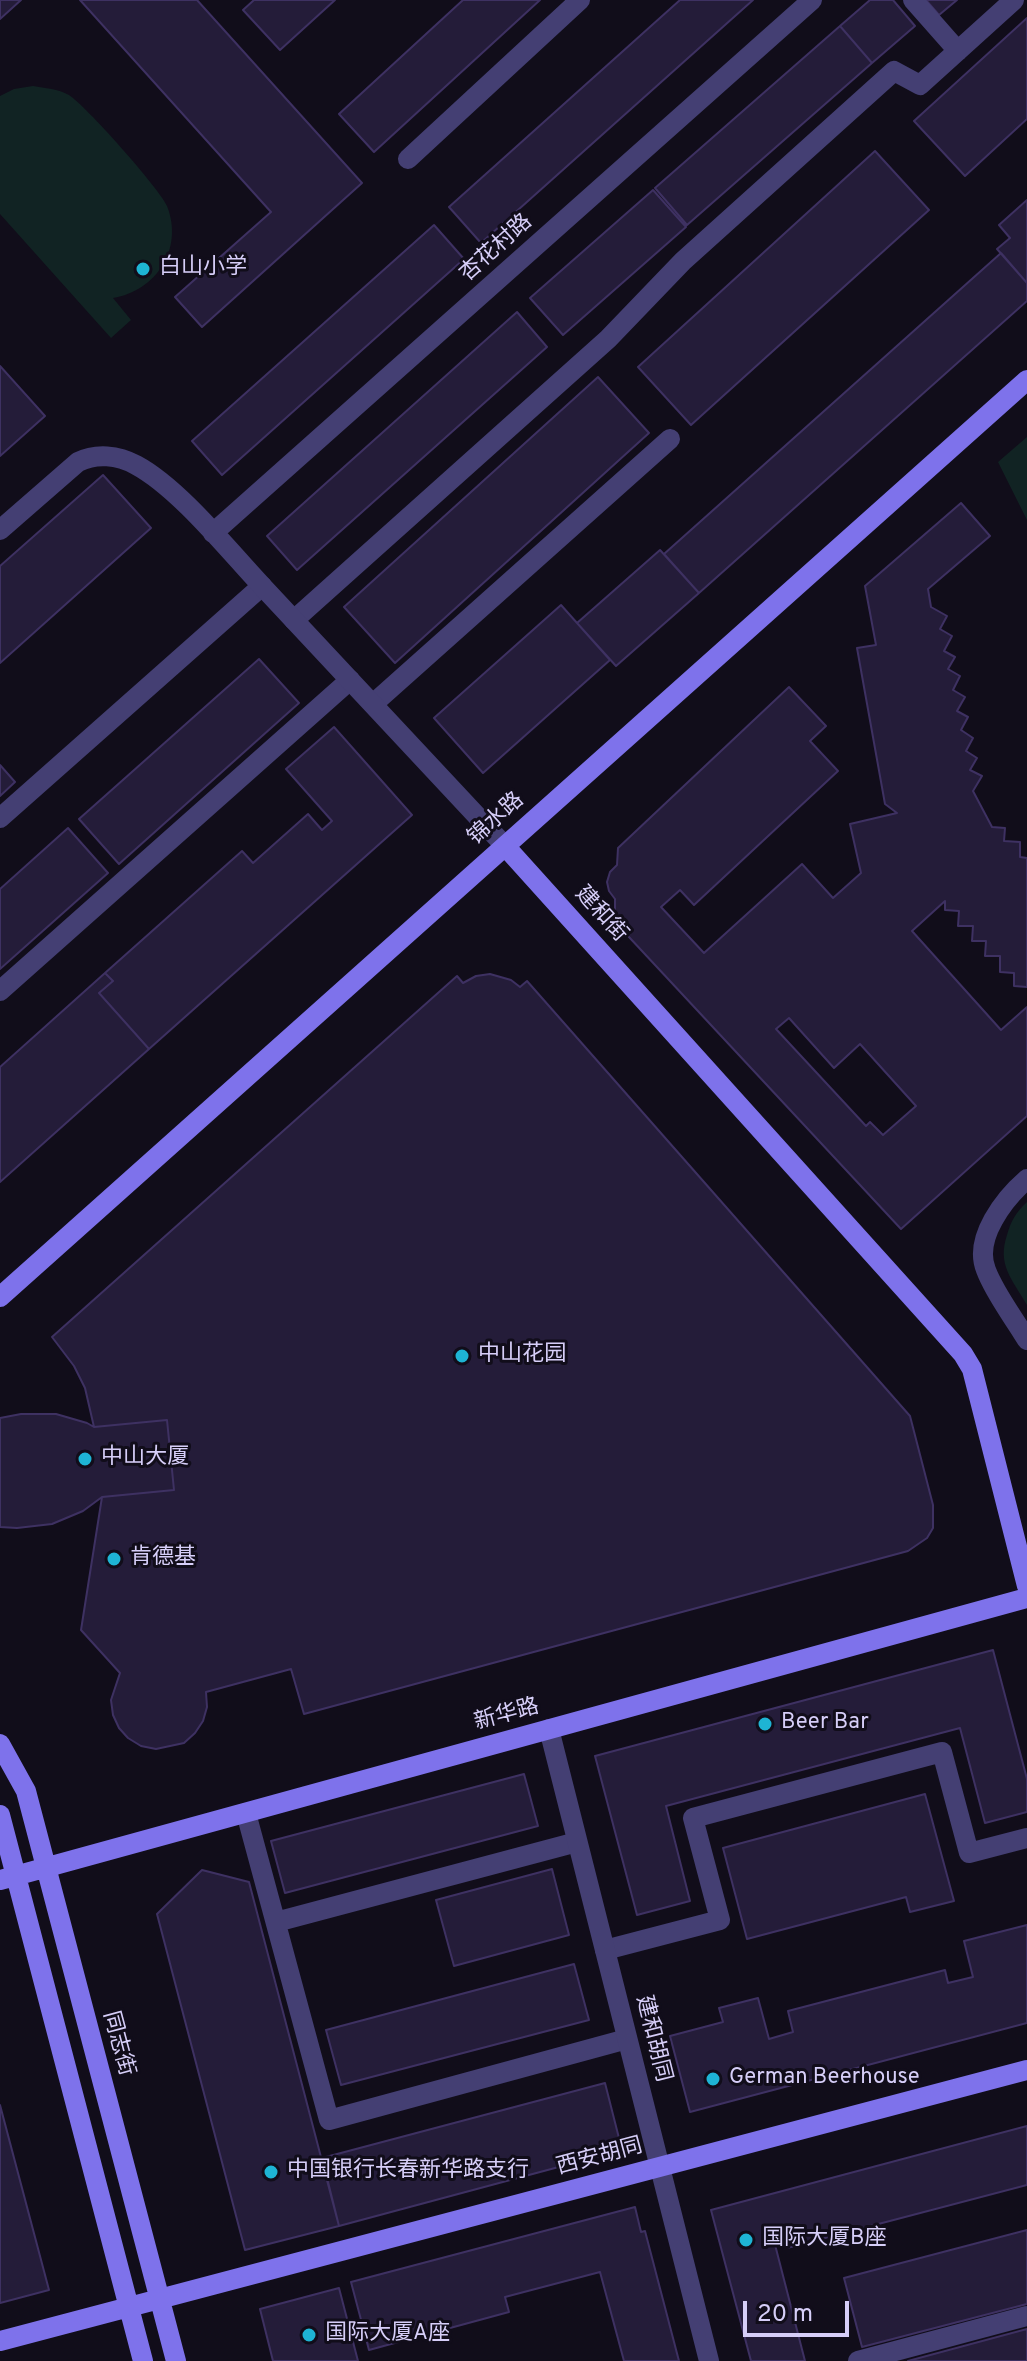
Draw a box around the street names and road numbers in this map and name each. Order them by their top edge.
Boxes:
street label: 杏花村路 [455,210,539,288]
street label: 锦水路 [464,788,530,852]
street label: 建和街 [568,882,632,948]
street label: 新华路 [472,1695,542,1737]
street label: 建和胡同 [629,1993,675,2085]
street label: 同志街 [96,2009,138,2079]
street label: 西安胡同 [554,2134,646,2182]

